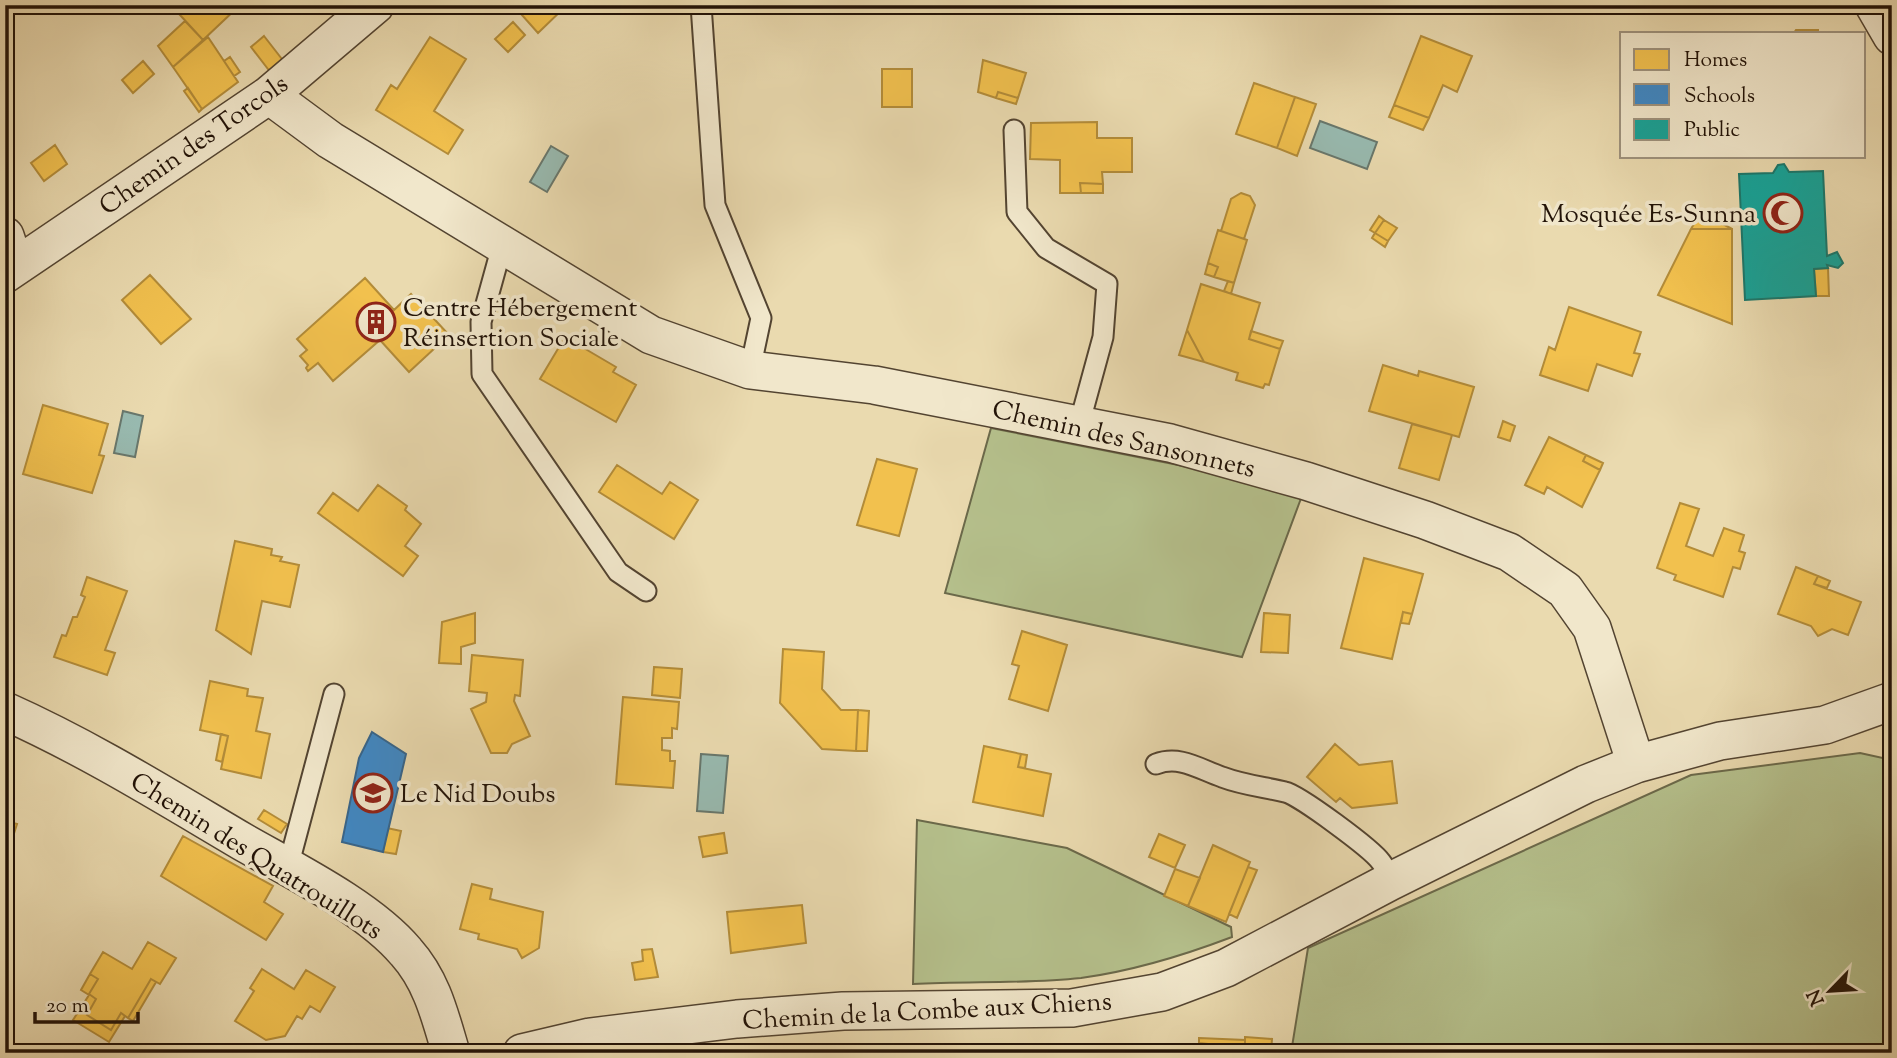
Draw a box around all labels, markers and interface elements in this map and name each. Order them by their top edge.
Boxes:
legend [1620,32,1866,158]
text: Homes [1684,46,1747,76]
street label: Chemin des Torcols [92,67,297,225]
text: Schools [1684,82,1755,112]
text: Public [1684,116,1740,146]
mosque icon: Mosquée Es-Sunna [1762,192,1804,234]
place label: Mosquée Es-Sunna [1541,197,1756,234]
place label: Centre Hébergement Réinsertion Sociale [403,291,637,358]
building icon: Centre Hébergement Réinsertion Sociale [355,301,397,343]
street label: Chemin des Sansonnets [988,392,1259,489]
street label: Chemin des Quatrouillots [122,764,389,950]
school or university icon: Le Nid Doubs [352,772,394,814]
place label: Le Nid Doubs [400,777,555,814]
north arrow [1796,956,1866,1026]
scale bar [35,981,138,1025]
street label: Chemin de la Combe aux Chiens [741,984,1113,1041]
text: N [1801,985,1832,1010]
text: 20 m [46,992,89,1022]

